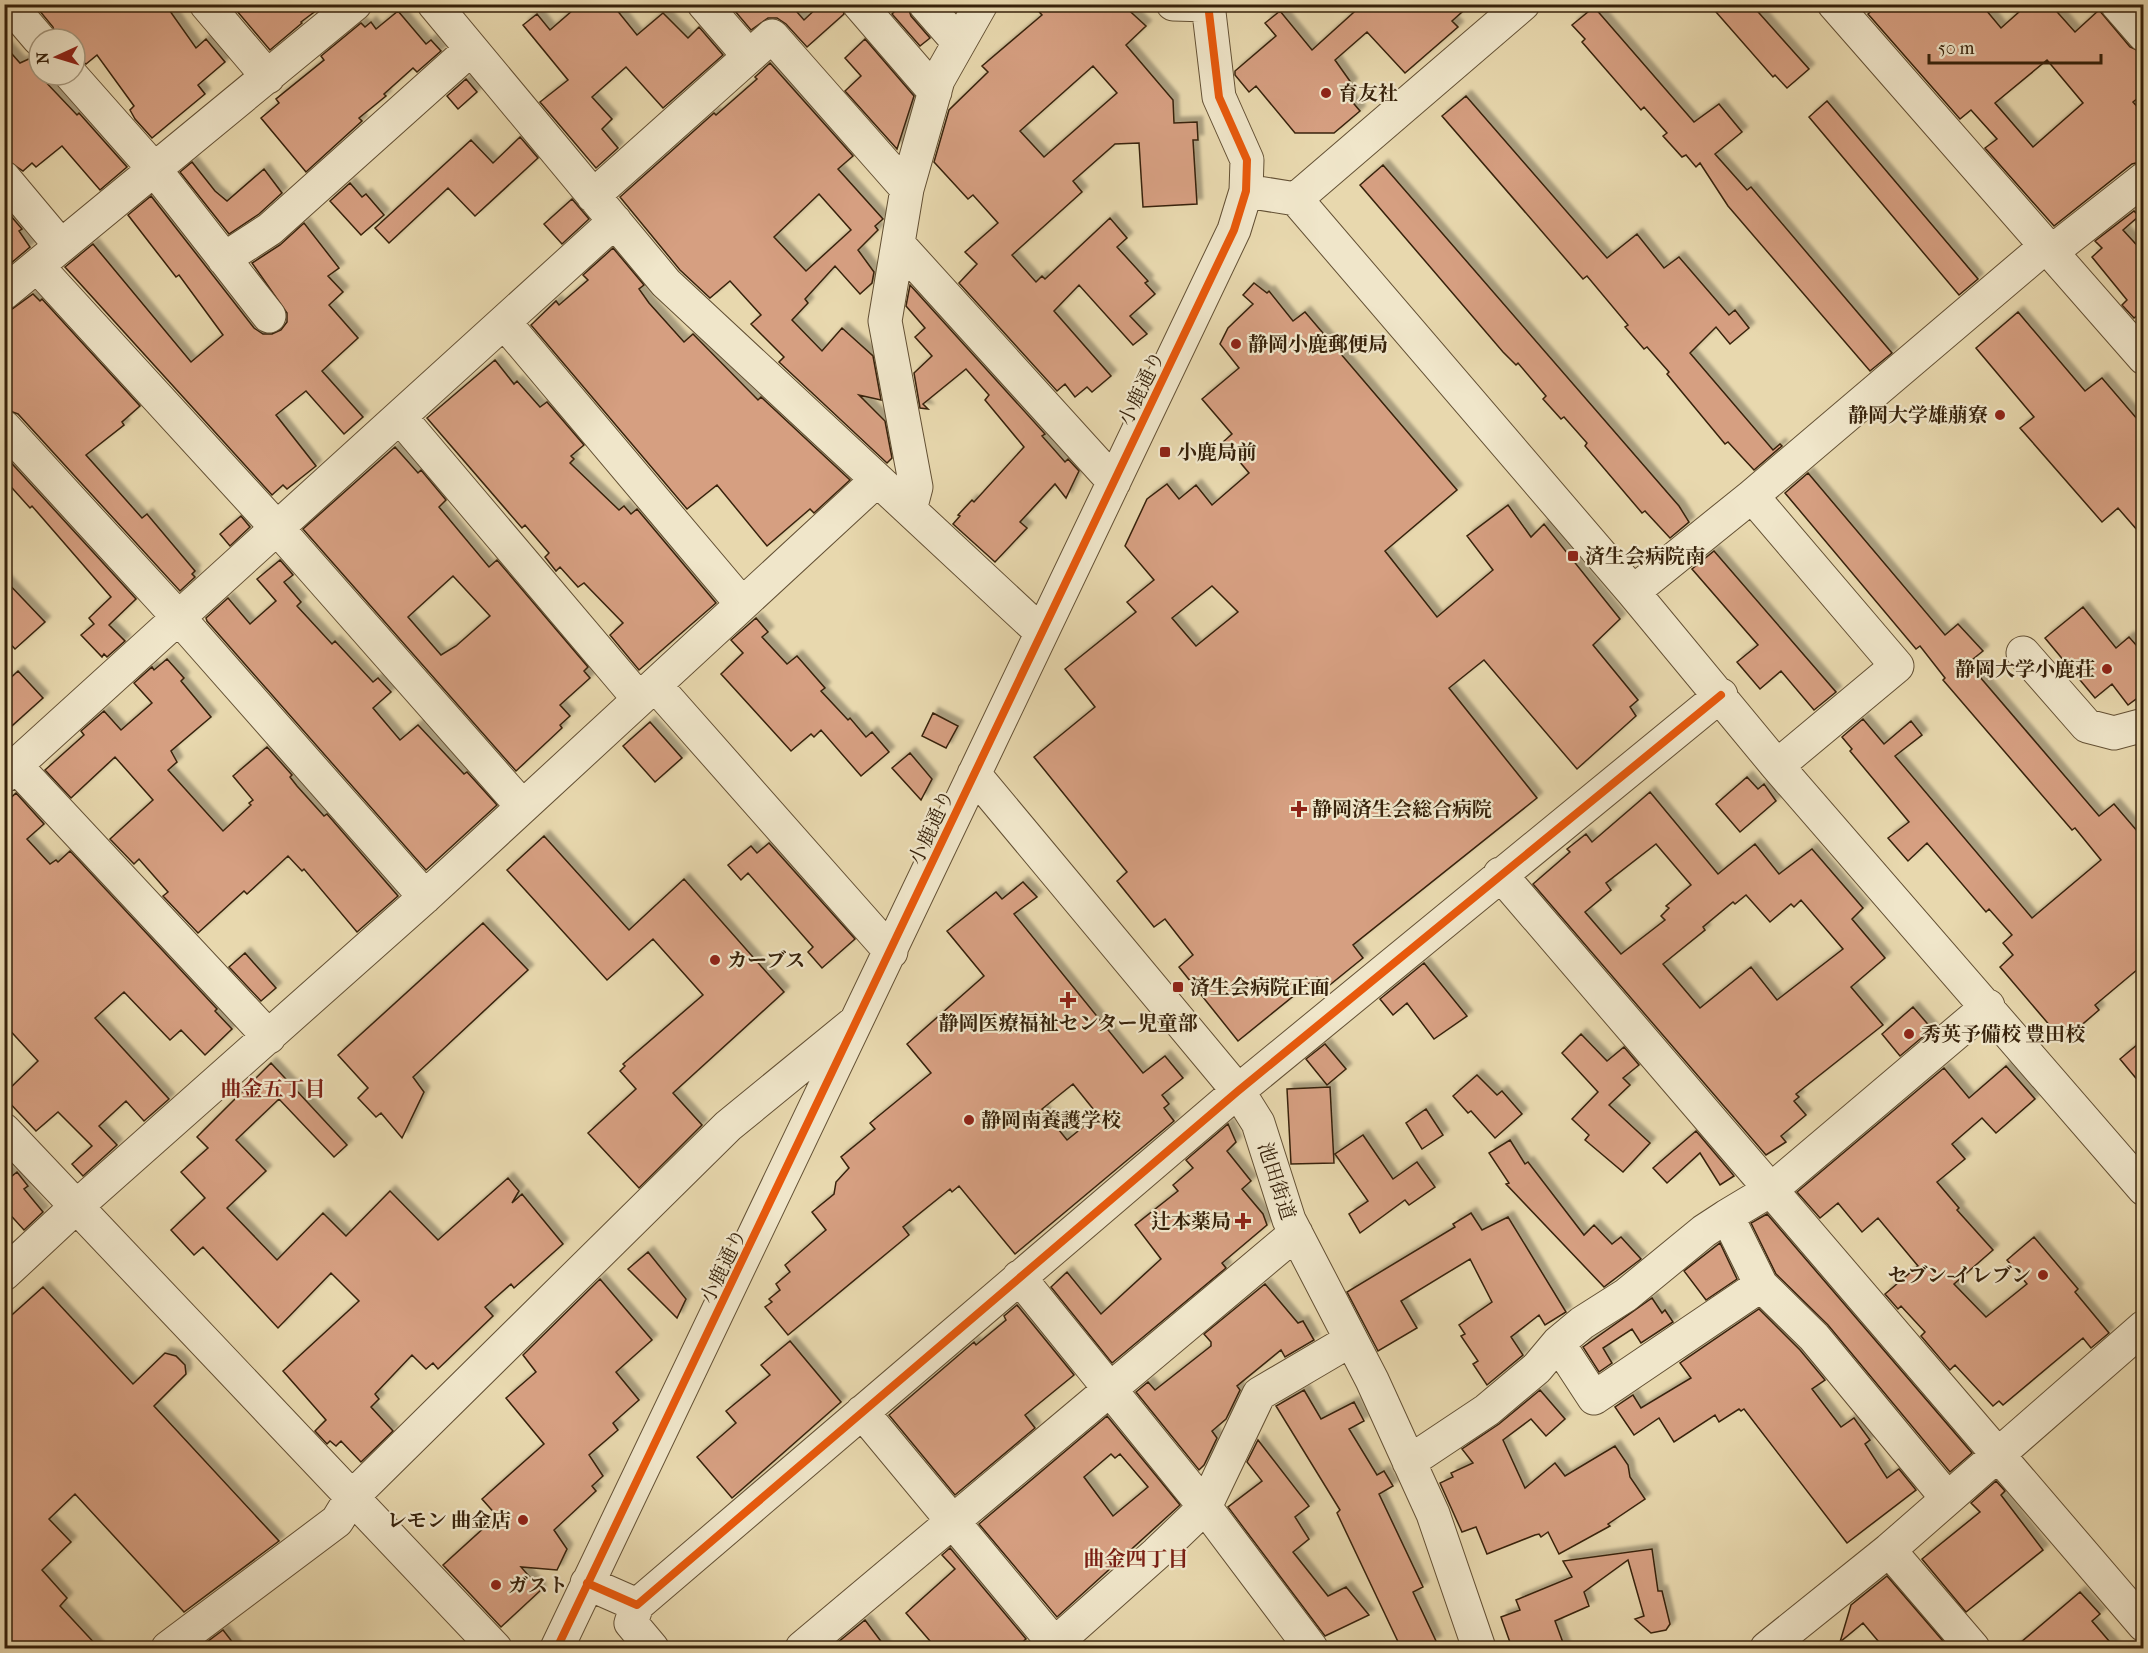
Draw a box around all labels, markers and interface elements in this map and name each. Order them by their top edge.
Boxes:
north arrow [27,27,87,87]
scale bar [1929,27,2102,65]
text: 50 m [1938,38,1975,59]
text: N [33,50,52,65]
place label: 育友社 [1338,82,1398,105]
marker: 育友社 [1319,86,1333,100]
place label: 静岡小鹿郵便局 [1248,333,1388,356]
marker: 静岡小鹿郵便局 [1229,337,1243,351]
street label: 小鹿通り [1114,347,1169,429]
place label: 静岡大学雄萠寮 [1848,404,1988,427]
marker: 静岡大学雄萠寮 [1993,408,2007,422]
place label: 小鹿局前 [1177,441,1257,464]
marker: 小鹿局前 [1158,445,1172,459]
place label: 済生会病院南 [1585,545,1705,568]
marker: 済生会病院南 [1566,549,1580,563]
place label: 静岡大学小鹿荘 [1955,658,2095,681]
marker: 静岡大学小鹿荘 [2100,662,2114,676]
street label: 小鹿通り [904,786,959,868]
place label: 静岡済生会総合病院 [1312,798,1492,821]
marker: 静岡済生会総合病院 [1290,800,1308,818]
place label: カーブス [727,949,805,972]
marker: カーブス [708,953,722,967]
place label: 済生会病院正面 [1190,976,1330,999]
marker: 済生会病院正面 [1171,980,1185,994]
marker: 静岡医療福祉センター児童部 [1059,991,1077,1009]
place label: 静岡医療福祉センター児童部 [938,1012,1198,1035]
place label: 秀英予備校 豊田校 [1921,1023,2085,1046]
marker: 秀英予備校 豊田校 [1902,1027,1916,1041]
district label: 曲金五丁目 [221,1077,326,1101]
place label: 静岡南養護学校 [981,1109,1121,1132]
marker: 静岡南養護学校 [962,1113,976,1127]
street label: 池田街道 [1253,1140,1300,1223]
place label: 辻本薬局 [1151,1210,1231,1233]
marker: 辻本薬局 [1236,1214,1250,1228]
street label: 小鹿通り [696,1225,751,1307]
place label: セブン-イレブン [1887,1264,2031,1287]
marker: セブン-イレブン [2036,1268,2050,1282]
place label: レモン 曲金店 [387,1509,511,1532]
marker: レモン 曲金店 [516,1513,530,1527]
district label: 曲金四丁目 [1084,1547,1189,1571]
place label: ガスト [508,1574,568,1597]
marker: ガスト [489,1578,503,1592]

